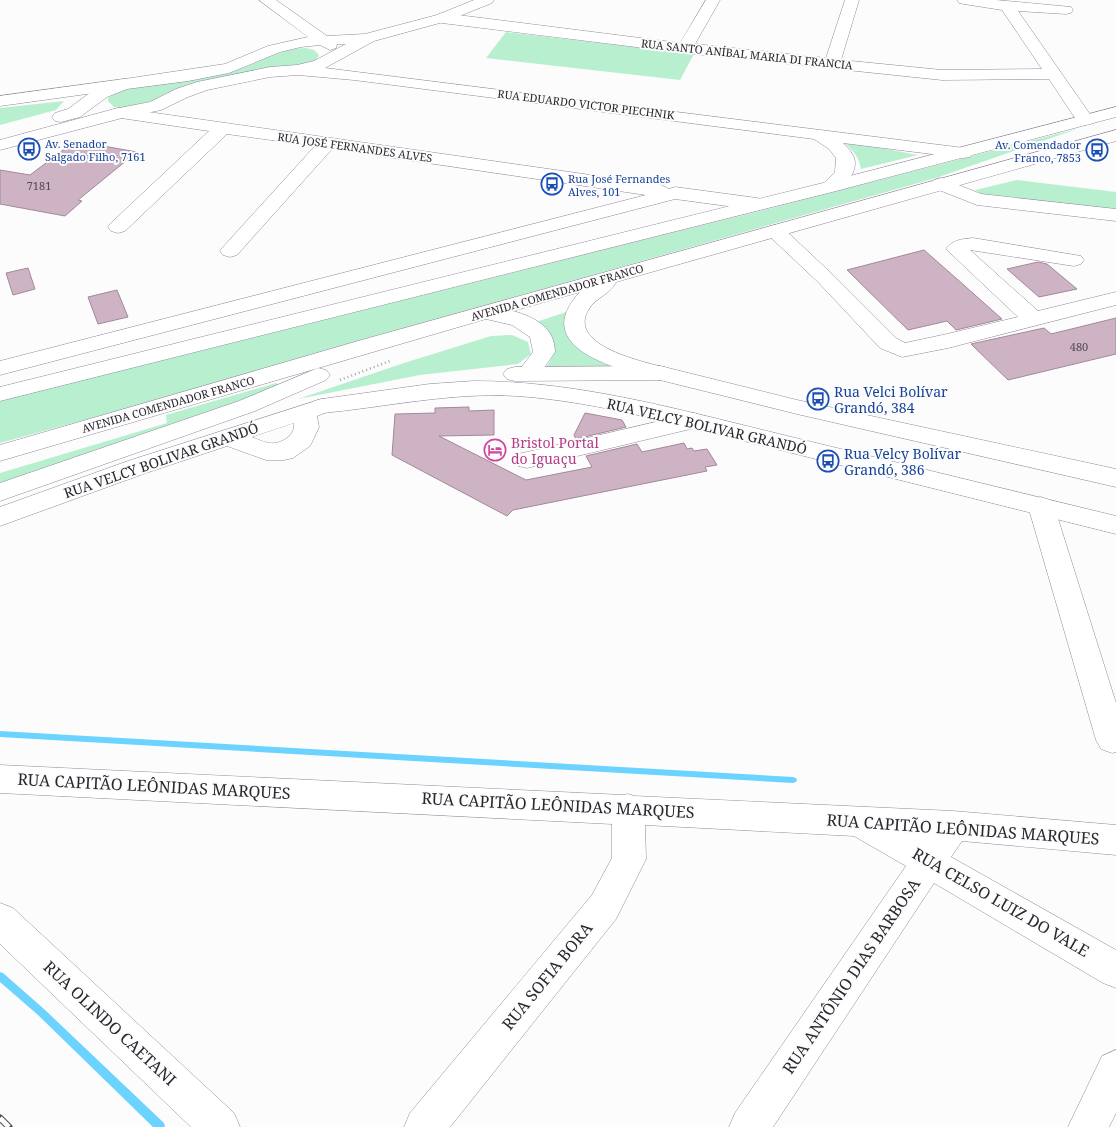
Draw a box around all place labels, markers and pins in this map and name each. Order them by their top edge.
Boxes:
place label: Av. Senador Salgado Filho, 7161 [45,136,146,164]
bus stop icon: Av. Senador Salgado Filho, 7161 [17,137,41,161]
place label: Av. Comendador Franco, 7853 [995,137,1082,165]
bus stop icon: Av. Comendador Franco, 7853 [1085,138,1109,162]
place label: Rua José Fernandes Alves, 101 [568,171,670,199]
bus stop icon: Rua José Fernandes Alves, 101 [540,172,564,196]
place label: Rua Velci Bolívar Grandó, 384 [834,382,948,417]
bus stop icon: Rua Velci Bolívar Grandó, 384 [806,387,830,411]
place label: Bristol Portal do Iguaçu [511,433,599,468]
hotel icon: Bristol Portal do Iguaçu [483,438,507,462]
place label: Rua Velcy Bolívar Grandó, 386 [844,444,962,479]
bus stop icon: Rua Velcy Bolívar Grandó, 386 [816,449,840,473]

